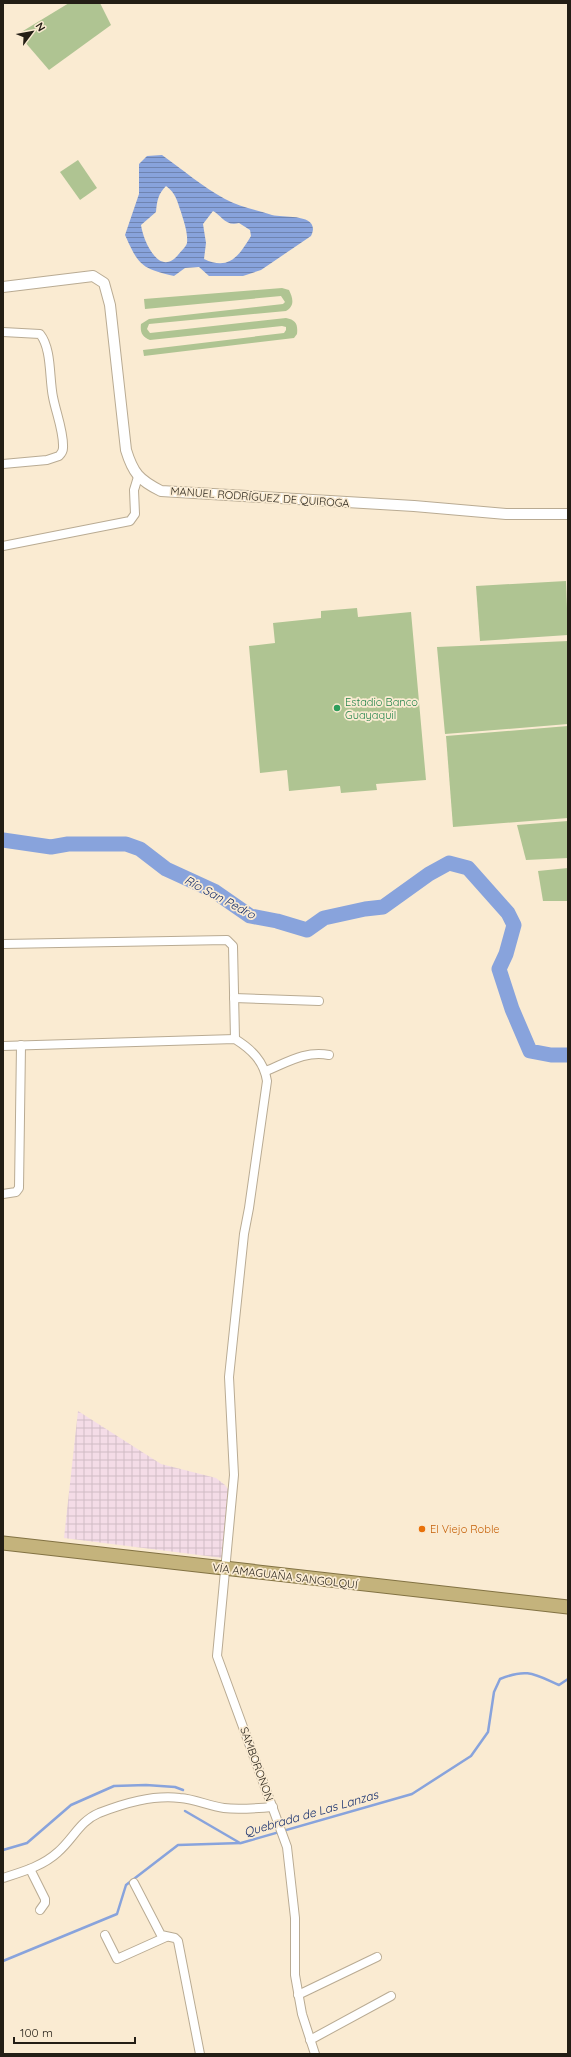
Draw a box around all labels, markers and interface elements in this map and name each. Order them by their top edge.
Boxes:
north arrow [12,12,52,52]
text: N [32,20,49,34]
street label: MANUEL RODRÍGUEZ DE QUIROGA [170,484,350,510]
place label: Estadio Banco Guayaquil [345,695,418,722]
marker: Estadio Banco Guayaquil [332,703,342,713]
water label: Río San Pedro [182,872,259,922]
place label: El Viejo Roble [430,1522,500,1536]
marker: El Viejo Roble [417,1524,427,1534]
street label: VÍA AMAGUAÑA SANGOLQUÍ [212,1560,359,1592]
street label: SAMBORONON [237,1725,277,1803]
water label: Quebrada de Las Lanzas [242,1786,381,1839]
scale bar [14,2019,135,2045]
text: 100 m [20,2025,53,2040]

